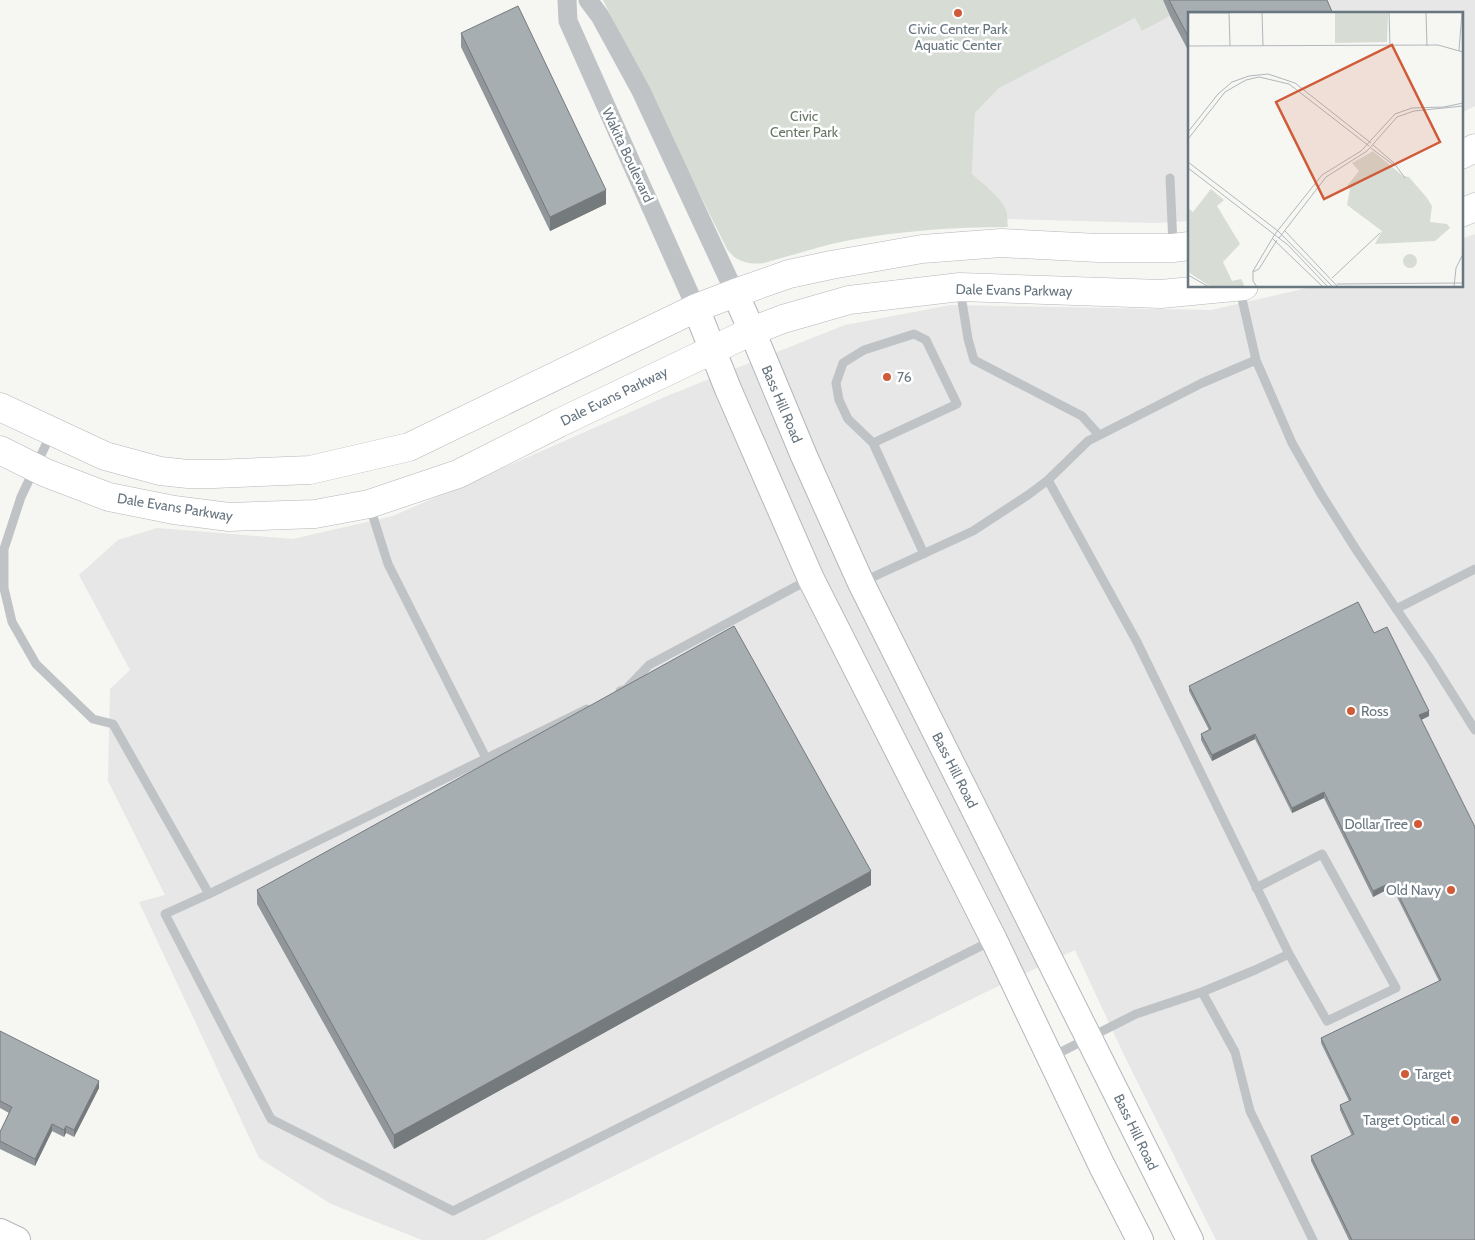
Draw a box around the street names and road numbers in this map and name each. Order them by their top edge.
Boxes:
street label: Wakita Boulevard [598,105,658,205]
street label: Dale Evans Parkway [955,280,1073,300]
street label: Dale Evans Parkway [557,362,671,430]
street label: Bass Hill Road [758,362,806,446]
street label: Dale Evans Parkway [116,489,234,525]
street label: Bass Hill Road [928,729,982,811]
street label: Bass Hill Road [1110,1091,1162,1173]

